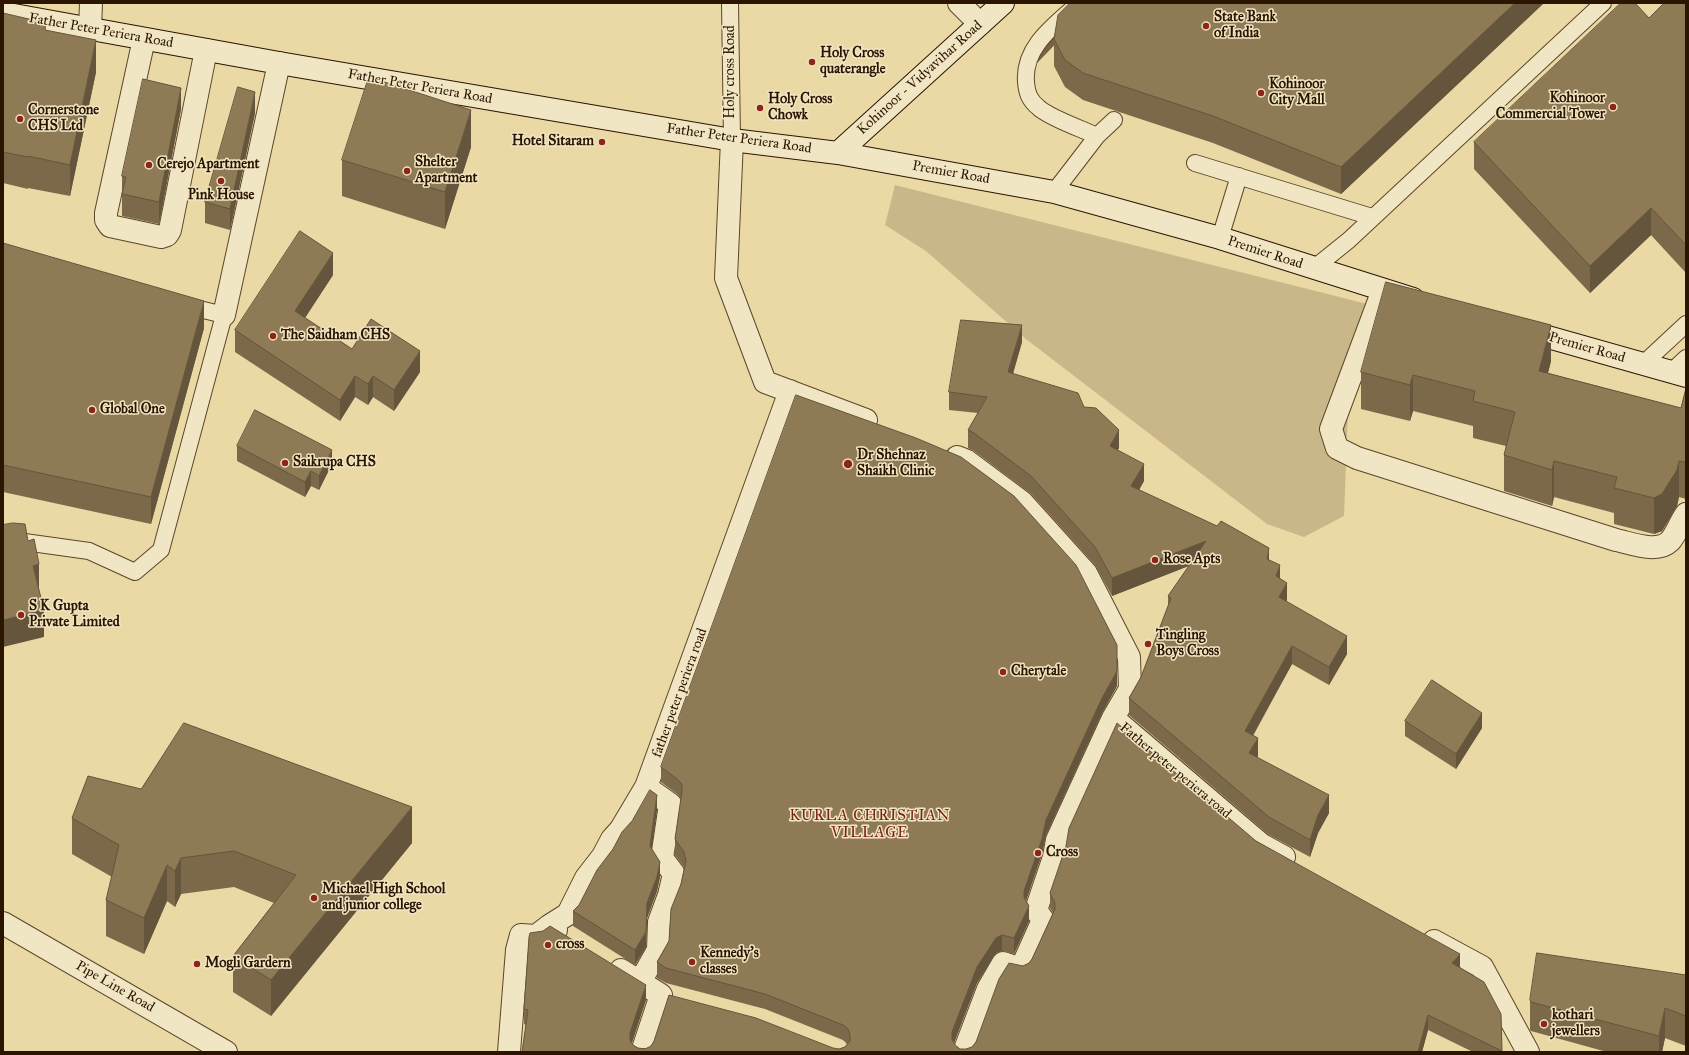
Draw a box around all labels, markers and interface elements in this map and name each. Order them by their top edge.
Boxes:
street label: Father Peter Periera Road [27,10,175,52]
place label: State Bank of India [1214,10,1276,42]
street label: Kohinoor - Vidyavihar Road [854,17,986,139]
marker: State Bank of India [1201,21,1211,31]
street label: Holy cross Road [723,25,739,119]
place label: Holy Cross quaterangle [820,46,886,78]
marker: Holy Cross quaterangle [807,57,817,67]
street label: Father Peter Periera Road [346,66,494,108]
place label: Kohinoor City Mall [1269,77,1325,110]
marker: Kohinoor City Mall [1256,88,1266,98]
place label: Kohinoor Commercial Tower [1496,91,1605,124]
place label: Holy Cross Chowk [768,92,832,124]
marker: Kohinoor Commercial Tower [1608,102,1618,112]
place label: Cornerstone CHS Ltd [28,103,99,136]
marker: Holy Cross Chowk [755,103,765,113]
marker: Cornerstone CHS Ltd [15,114,25,124]
street label: Father Peter Periera Road [665,120,813,158]
place label: Hotel Sitaram [512,134,594,150]
marker: Hotel Sitaram [597,137,607,147]
place label: Shelter Apartment [415,155,478,188]
place label: Cerejo Apartment [157,157,260,173]
street label: Premier Road [911,158,991,188]
marker: Cerejo Apartment [144,160,154,170]
marker: Shelter Apartment [402,166,412,176]
marker: Pink House [216,176,226,186]
place label: Pink House [188,188,254,204]
street label: Premier Road [1225,233,1305,273]
place label: The Saidham CHS [281,328,390,344]
street label: Premier Road [1547,329,1627,367]
marker: The Saidham CHS [268,331,278,341]
place label: Global One [100,402,165,418]
marker: Global One [87,405,97,415]
place label: Dr Shehnaz Shaikh Clinic [857,448,934,480]
place label: Saikrupa CHS [293,455,376,471]
marker: Saikrupa CHS [280,458,290,468]
marker: Dr Shehnaz Shaikh Clinic [842,458,854,470]
place label: Rose Apts [1163,552,1220,568]
marker: Rose Apts [1150,555,1160,565]
place label: S K Gupta Private Limited [29,599,120,632]
marker: S K Gupta Private Limited [16,610,26,620]
street label: father peter periera road [649,626,711,760]
place label: Tingling Boys Cross [1156,628,1219,660]
marker: Tingling Boys Cross [1143,639,1153,649]
place label: Cherytale [1011,664,1066,680]
marker: Cherytale [998,667,1008,677]
street label: Father peter periera road [1116,719,1234,823]
district label: KURLA CHRISTIAN VILLAGE [790,807,950,842]
place label: Cross [1046,845,1078,861]
marker: Cross [1033,848,1043,858]
place label: Michael High School and junior college [322,882,445,914]
marker: Michael High School and junior college [309,893,319,903]
place label: cross [556,937,584,953]
marker: cross [543,940,553,950]
place label: Kennedy's classes [700,946,759,978]
place label: Mogli Gardern [205,956,291,972]
marker: Kennedy's classes [687,957,697,967]
street label: Pipe Line Road [73,958,157,1016]
marker: Mogli Gardern [192,959,202,969]
place label: kothari jewellers [1552,1008,1600,1040]
marker: kothari jewellers [1539,1019,1549,1029]

